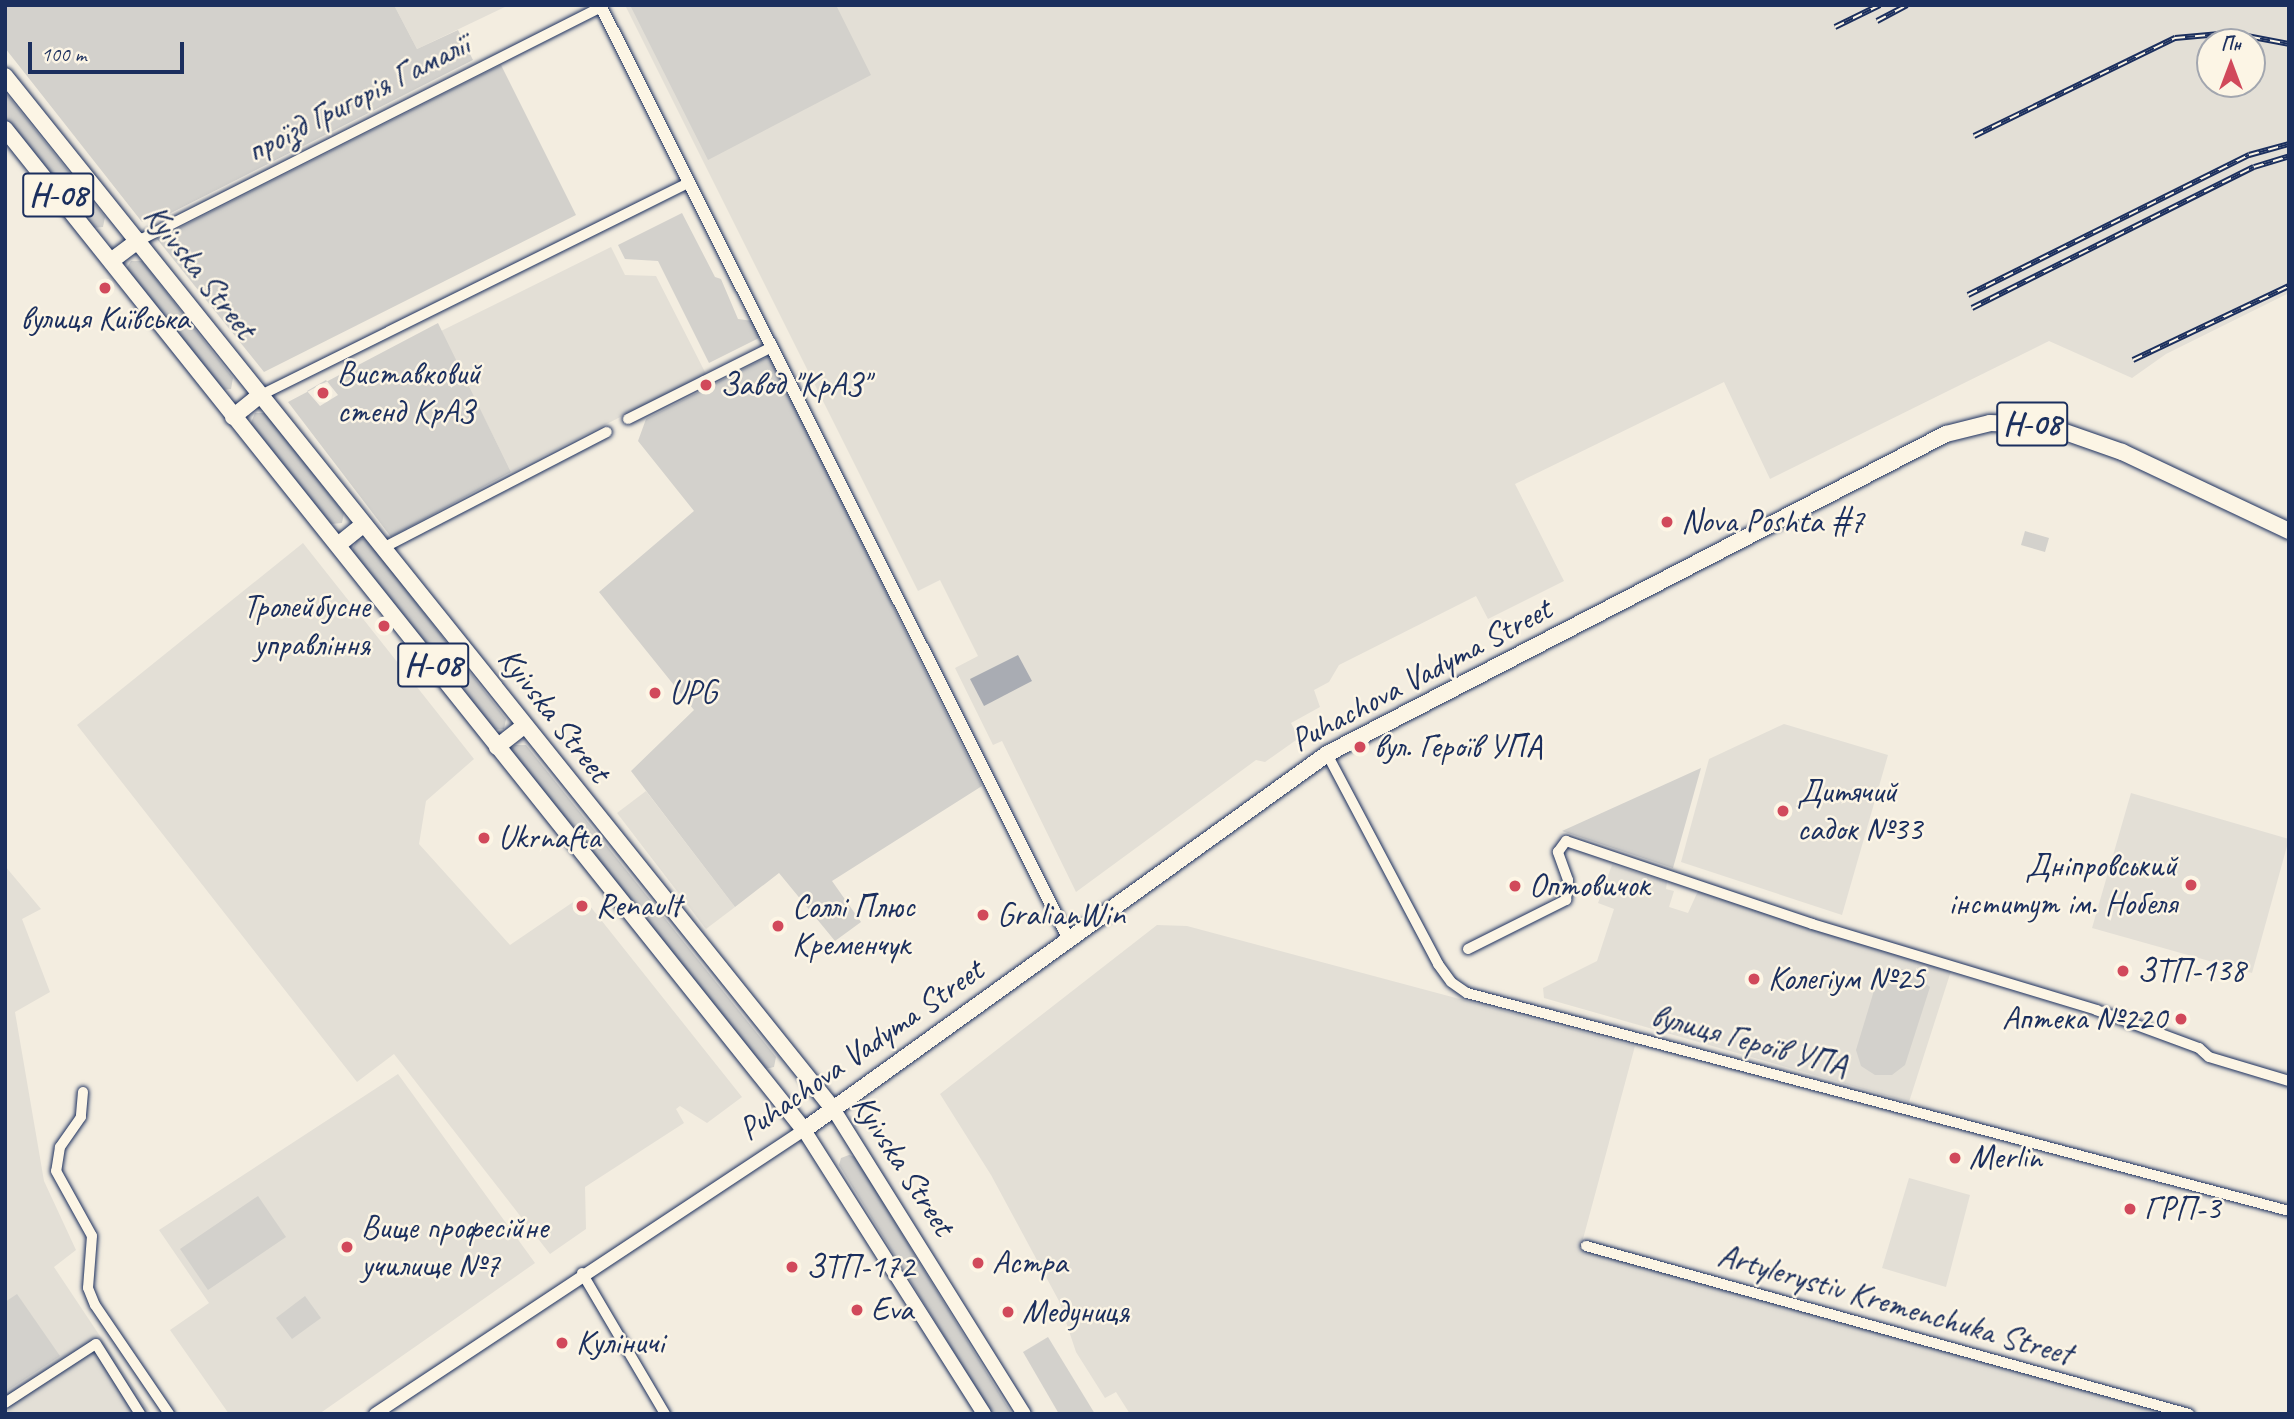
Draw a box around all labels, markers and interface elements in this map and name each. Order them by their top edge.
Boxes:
street label: проїзд Григорія Гамалії [243,26,473,170]
scale bar [32,28,187,72]
north arrow [2196,28,2266,98]
text: Пн [2221,32,2241,56]
text: 100 m [41,41,86,67]
road number: Н-08 [21,166,95,224]
street label: Kyivska Street [135,197,265,347]
marker: вулиця Київська [97,280,113,296]
place label: вулиця Київська [20,299,190,339]
place label: Виставковий стенд КрАЗ [337,354,481,432]
place label: Завод "КрАЗ" [720,365,869,405]
marker: Завод "КрАЗ" [698,377,714,393]
marker: Виставковий стенд КрАЗ [315,385,331,401]
road number: Н-08 [1995,396,2069,452]
place label: Nova Poshta #7 [1681,502,1862,542]
marker: Nova Poshta #7 [1659,514,1675,530]
place label: Тролейбусне управління [243,587,370,665]
street label: Puhachova Vadyma Street [1283,589,1559,761]
marker: Тролейбусне управління [376,618,392,634]
road number: Н-08 [396,636,470,694]
street label: Kyivska Street [489,640,619,790]
place label: UPG [669,673,717,713]
marker: UPG [647,685,663,701]
place label: вул. Героїв УПА [1374,727,1542,767]
marker: вул. Героїв УПА [1352,739,1368,755]
place label: Дитячий садок №33 [1797,772,1922,850]
marker: Дитячий садок №33 [1775,803,1791,819]
place label: Ukrnafta [498,818,600,858]
marker: Ukrnafta [476,830,492,846]
place label: Дніпровський інститут ім. Нобеля [1949,846,2177,924]
place label: Оптовичок [1529,866,1649,906]
marker: Дніпровський інститут ім. Нобеля [2183,877,2199,893]
marker: Оптовичок [1507,878,1523,894]
place label: Renault [596,886,681,926]
place label: Соллі Плюс Кременчук [792,887,914,965]
place label: GralianWin [997,895,1125,935]
marker: Renault [574,898,590,914]
marker: GralianWin [975,907,991,923]
marker: Соллі Плюс Кременчук [770,918,786,934]
street label: Puhachova Vadyma Street [730,950,992,1150]
place label: ЗТП-138 [2137,951,2245,991]
place label: Колегіум №25 [1768,959,1925,999]
marker: ЗТП-138 [2115,963,2131,979]
marker: Колегіум №25 [1746,971,1762,987]
street label: вулиця Героїв УПА [1647,996,1851,1086]
place label: Аптека №220 [2002,999,2167,1039]
marker: Аптека №220 [2173,1011,2189,1027]
street label: Kyivska Street [843,1087,963,1243]
place label: Merlin [1969,1138,2042,1178]
marker: Merlin [1947,1150,1963,1166]
place label: ГРП-3 [2144,1189,2220,1229]
marker: ГРП-3 [2122,1201,2138,1217]
place label: Вище професійне училище №7 [361,1208,548,1286]
street label: Artylerystiv Kremenchuka Street [1713,1235,2077,1375]
marker: Вище професійне училище №7 [339,1239,355,1255]
place label: Астра [992,1243,1067,1283]
place label: ЗТП-172 [806,1247,914,1287]
marker: Астра [970,1255,986,1271]
marker: ЗТП-172 [784,1259,800,1275]
place label: Eva [871,1290,913,1330]
place label: Медуниця [1022,1292,1129,1332]
marker: Eva [849,1302,865,1318]
marker: Медуниця [1000,1304,1016,1320]
place label: Куліничі [576,1323,664,1363]
marker: Куліничі [554,1335,570,1351]

